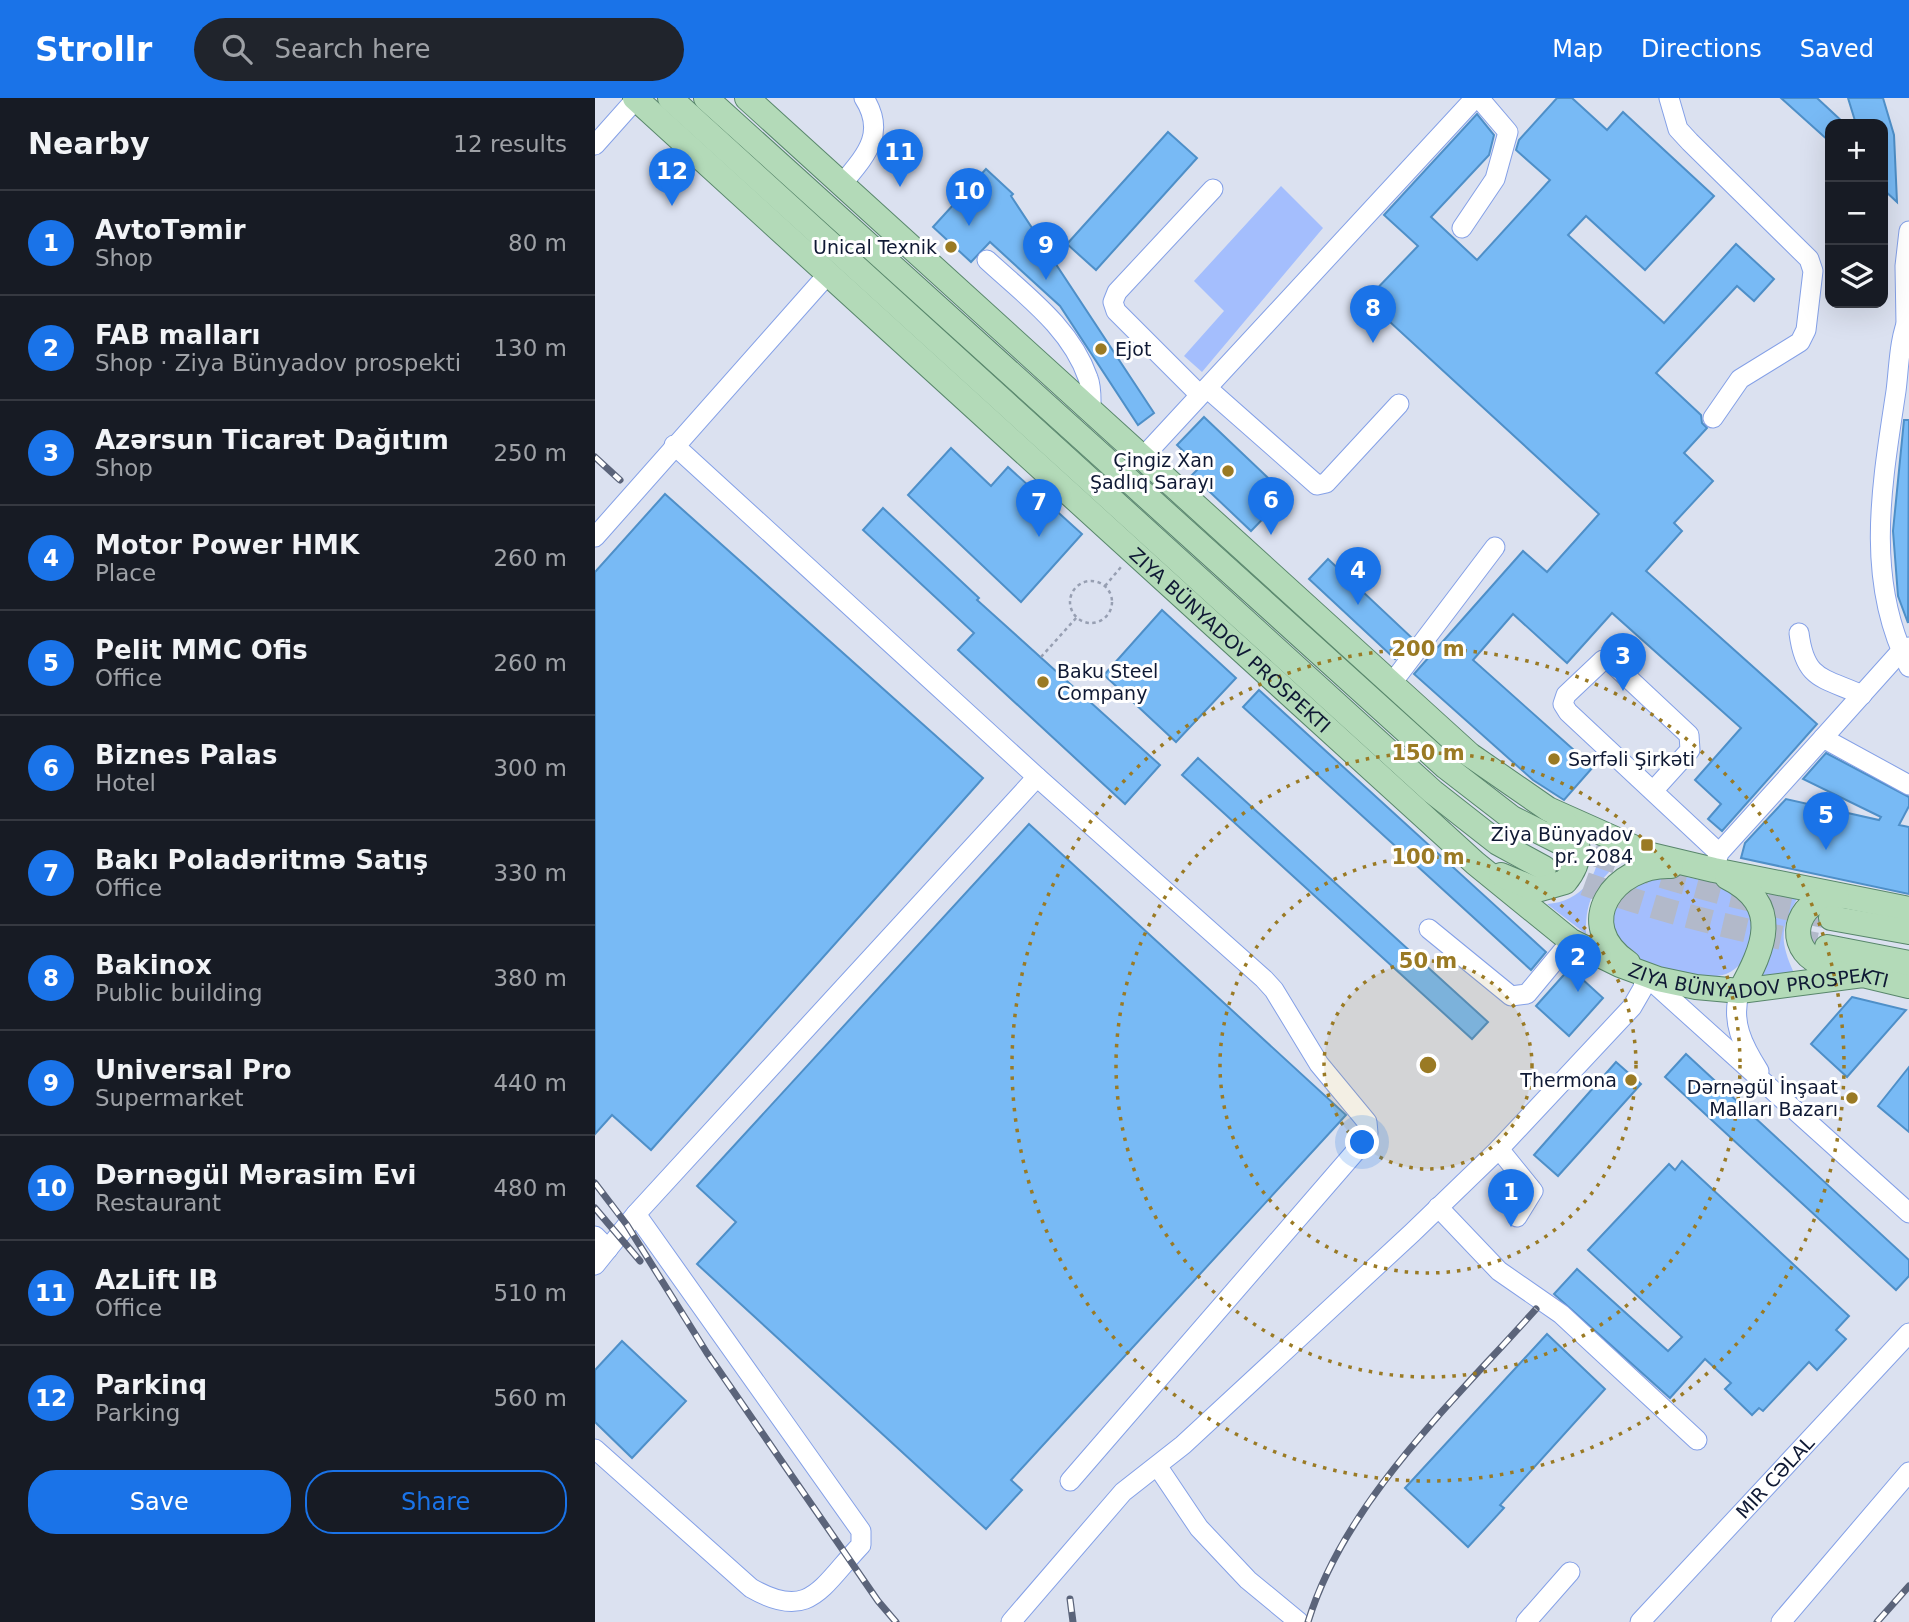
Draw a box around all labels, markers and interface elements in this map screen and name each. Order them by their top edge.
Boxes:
search box [194,18,684,81]
text: Strollr [35,30,152,69]
icon: search [218,30,256,68]
text: Search here [274,34,431,64]
text: Map [1552,35,1603,63]
text: Directions [1641,35,1762,63]
text: Saved [1800,35,1874,63]
map controls [1825,119,1888,308]
button: + [1825,119,1888,182]
text: Nearby [28,126,150,161]
pin: 11 [877,129,923,187]
text: 12 results [453,131,567,157]
pin: 12 [649,148,695,206]
pin: 10 [946,168,992,226]
button: − [1825,182,1888,245]
text: AvtoTəmir [95,215,246,245]
pin: 9 [1023,222,1069,280]
text: 1 [43,230,59,256]
text: 80 m [508,230,567,256]
place label: Unical Texnik [813,236,937,258]
marker: Unical Texnik [943,239,959,255]
text: Shop [95,245,153,271]
button: layers [1825,245,1888,308]
pin: 8 [1350,285,1396,343]
text: FAB malları [95,320,261,350]
text: 2 [43,335,59,361]
text: 130 m [493,335,567,361]
place label: Ejot [1115,338,1151,360]
marker: Ejot [1093,341,1109,357]
text: Shop · Ziya Bünyadov prospekti [95,350,461,376]
text: Azərsun Ticarət Dağıtım [95,425,449,455]
text: 3 [43,440,59,466]
text: 250 m [493,440,567,466]
place label: Çingiz Xan Şadlıq Sarayı [1090,449,1214,493]
text: Shop [95,455,153,481]
marker: Çingiz Xan Şadlıq Sarayı [1220,463,1236,479]
pin: 6 [1248,477,1294,535]
pin: 7 [1016,479,1062,537]
text: Motor Power HMK [95,530,359,560]
street label: ZIYA BÜNYADOV PROSPEKTI [1125,543,1335,737]
text: 4 [43,545,59,571]
text: 260 m [493,545,567,571]
pin: 4 [1335,547,1381,605]
text: Place [95,560,156,586]
pin: 3 [1600,633,1646,691]
text: Pelit MMC Ofis [95,635,308,665]
text: 200 m [1391,637,1465,661]
text: 5 [43,650,59,676]
text: 260 m [493,650,567,676]
place label: Baku Steel Company [1057,660,1158,704]
text: Office [95,665,162,691]
marker: Baku Steel Company [1035,674,1051,690]
text: Biznes Palas [95,740,277,770]
text: 150 m [1391,741,1465,765]
place label: Sərfəli Şirkəti [1568,748,1695,770]
marker: Sərfəli Şirkəti [1546,751,1562,767]
text: 6 [43,755,59,781]
text: 300 m [493,755,567,781]
text: Hotel [95,770,156,796]
pin: 5 [1803,792,1849,850]
place label: Ziya Bünyadov pr. 2084 [1491,823,1633,867]
marker: Ziya Bünyadov pr. 2084 [1639,837,1655,853]
text: Bakı Poladəritmə Satış [95,845,428,875]
text: 100 m [1391,845,1465,869]
text: 7 [43,860,59,886]
text: 330 m [493,860,567,886]
text: Office [95,875,162,901]
pin: 2 [1555,934,1601,992]
text: 50 m [1399,949,1457,973]
text: Bakinox [95,950,212,980]
street label: ZIYA BÜNYADOV PROSPEKTI [1625,958,1891,1002]
text: 8 [43,965,59,991]
text: 380 m [493,965,567,991]
text: Public building [95,980,263,1006]
centre of rings [1416,1053,1440,1077]
text: Universal Pro [95,1055,292,1085]
place label: Thermona [1519,1069,1617,1091]
text: 9 [43,1070,59,1096]
text: 440 m [493,1070,567,1096]
marker: Thermona [1623,1072,1639,1088]
place label: Dərnəgül İnşaat Malları Bazarı [1687,1076,1838,1120]
text: Supermarket [95,1085,244,1111]
marker: Dərnəgül İnşaat Malları Bazarı [1844,1090,1860,1106]
your location [1345,1125,1379,1159]
text: Dərnəgül Mərasim Evi [95,1160,416,1190]
pin: 1 [1488,1169,1534,1227]
text: 10 [35,1175,67,1201]
text: 480 m [493,1175,567,1201]
text: Restaurant [95,1190,221,1216]
text: AzLift IB [95,1265,218,1295]
text: 11 [35,1280,67,1306]
text: 510 m [493,1280,567,1306]
text: Office [95,1295,162,1321]
text: Parkinq [95,1370,207,1400]
text: 12 [35,1385,67,1411]
text: 560 m [493,1385,567,1411]
text: Parking [95,1400,180,1426]
street label: MIR CƏLAL [1731,1431,1819,1523]
button: Save [28,1470,291,1534]
button: Share [305,1470,567,1534]

